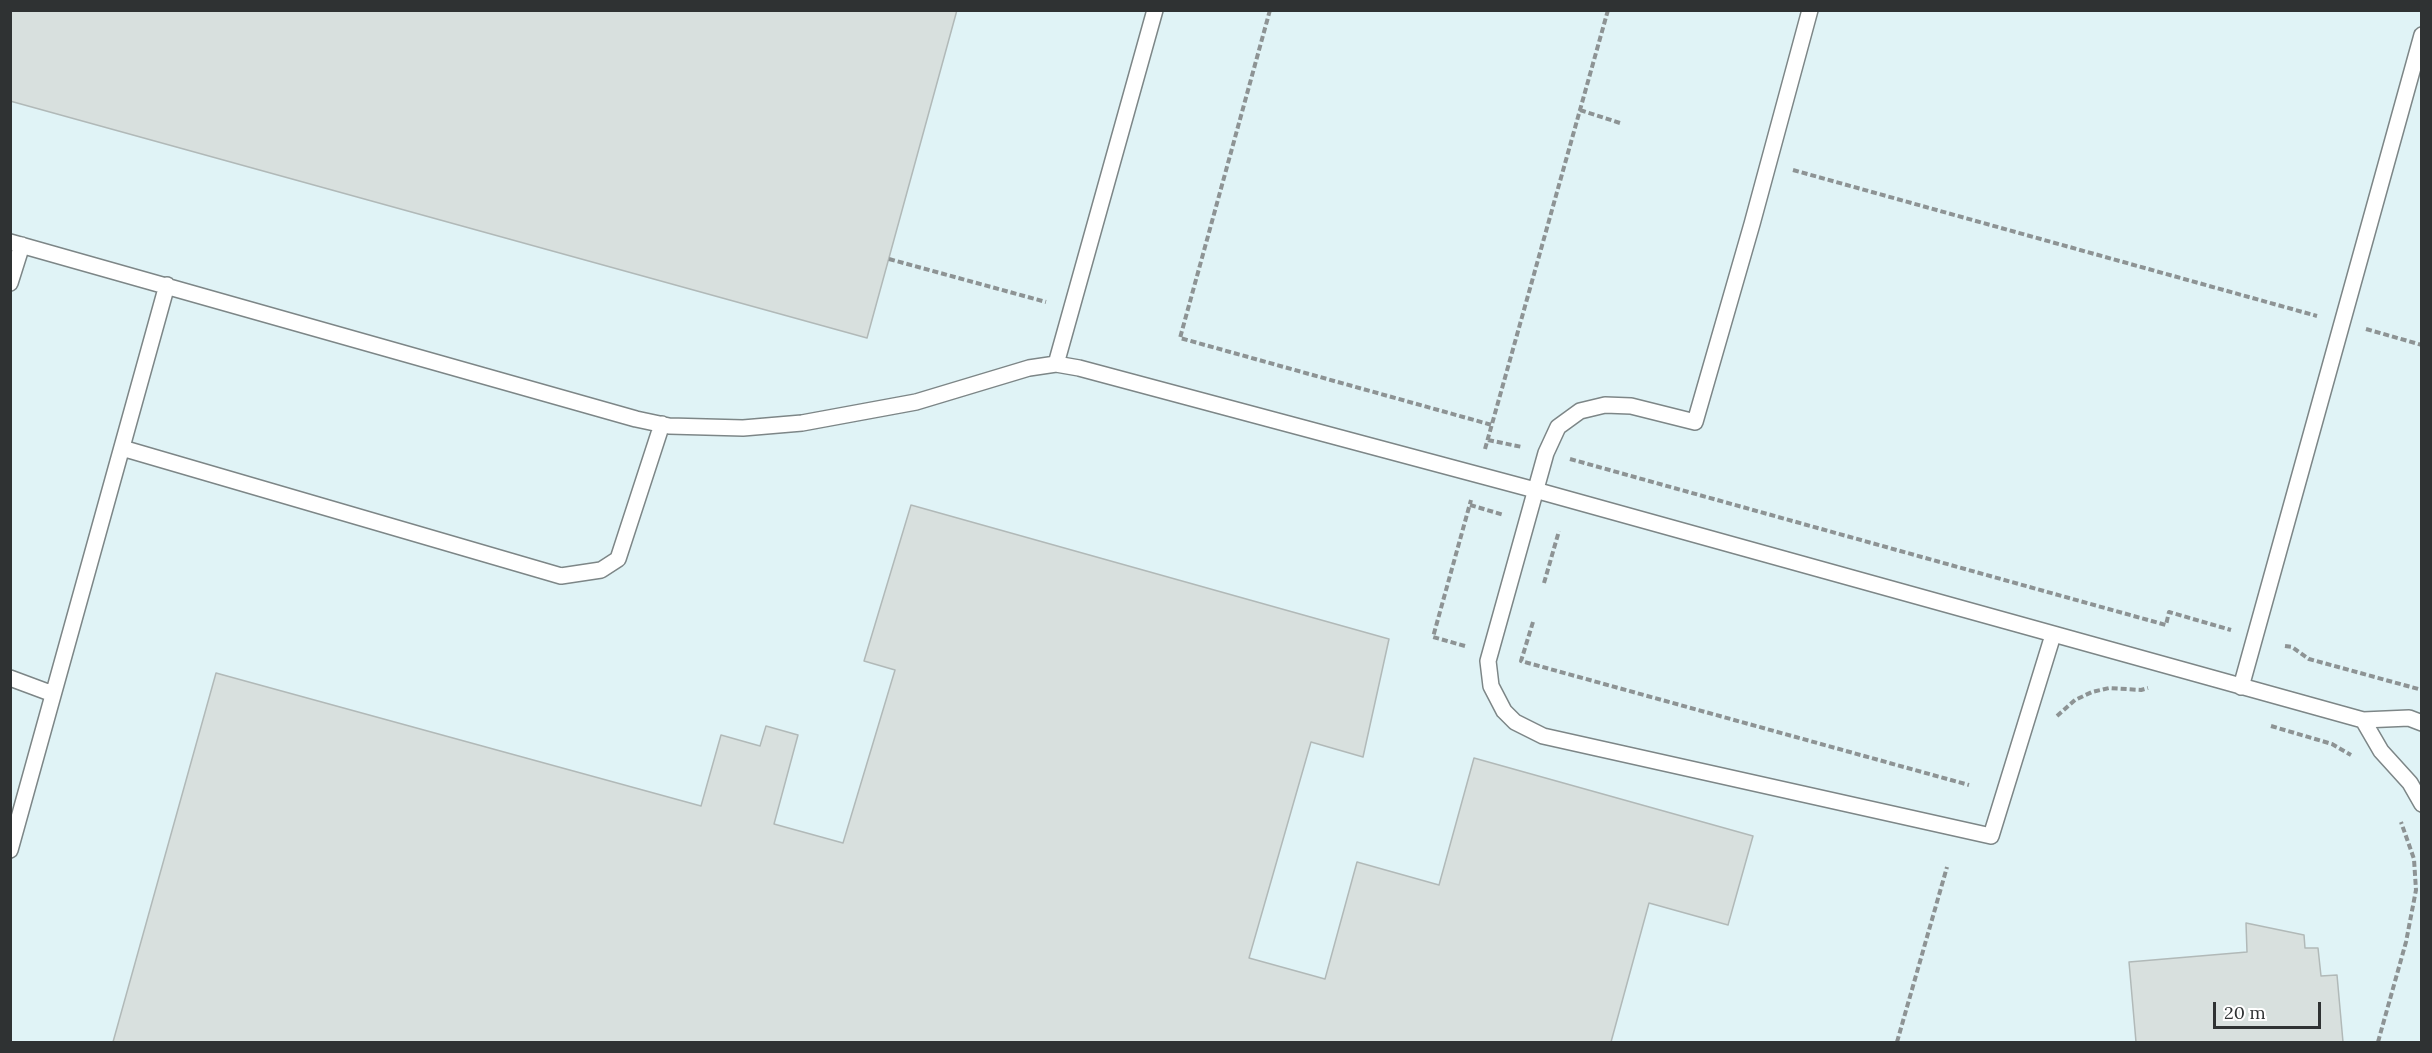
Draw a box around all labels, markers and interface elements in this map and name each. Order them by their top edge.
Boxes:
scale bar [2216,990,2324,1028]
text: 20 m [2224,1001,2266,1024]

